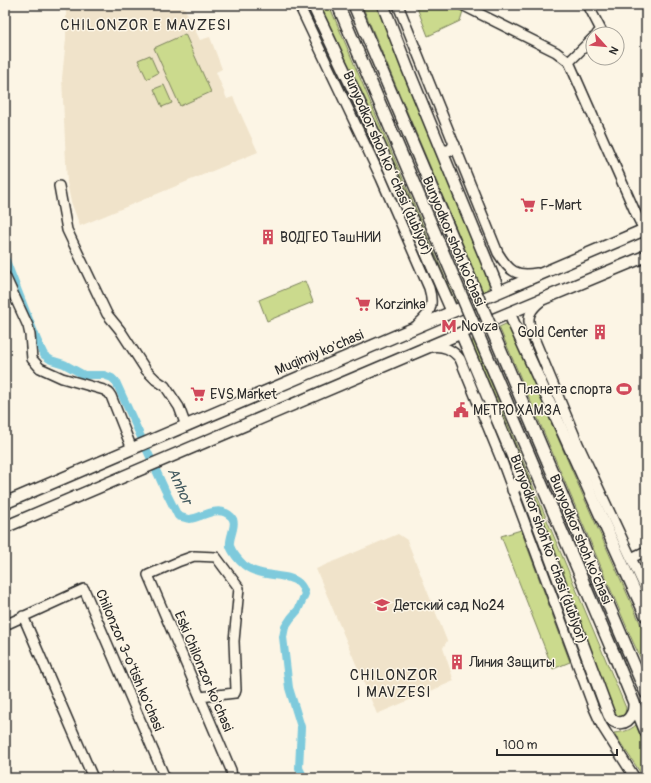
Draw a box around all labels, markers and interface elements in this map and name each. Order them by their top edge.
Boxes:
district label: CHILONZOR E MAVZESI [60,16,232,35]
north arrow [585,26,625,66]
text: N [606,44,621,57]
street label: Bunyodkor shoh koʻchasi (dublyor) [339,68,436,258]
street label: Bunyodkor shoh ko'chasi [418,174,489,309]
supermarket icon: F-Mart [519,196,537,214]
place label: F-Mart [540,197,582,214]
building icon: ВОДГЕО ТашНИИ [259,228,277,246]
place label: ВОДГЕО ТашНИИ [280,229,381,246]
supermarket icon: Korzinka [354,295,372,313]
place label: Korzinka [375,296,426,313]
metro station icon: Novza [440,317,458,335]
place label: Novza [461,318,498,335]
building icon: Gold Center [591,323,609,341]
place label: Gold Center [517,324,588,341]
street label: Muqimiy ko'chasi [272,326,367,379]
sports icon: Планета спорта [615,380,633,398]
place label: Планета спорта [517,381,612,398]
supermarket icon: EVS Market [189,385,207,403]
place label: EVS Market [210,386,277,403]
public building icon: МЕТРО ХАМЗА [452,401,470,419]
place label: МЕТРО ХАМЗА [473,402,561,419]
street label: Bunyodkor shoh koʻchasi (dublyor) [506,452,591,646]
water label: Anhor [163,465,197,509]
street label: Bunyodkor shoh ko'chasi [545,472,616,607]
street label: Chilonzor 3-o'tish ko'chasi [92,587,167,734]
school or university icon: Детский сад №24 [373,596,391,614]
place label: Детский сад №24 [393,597,505,614]
street label: Eski Chilonzor ko'chasi [170,608,237,734]
building icon: Линия Защиты [448,653,466,671]
place label: Линия Защиты [468,654,555,671]
district label: CHILONZOR I MAVZESI [350,666,438,702]
scale bar [497,731,617,757]
text: 100 m [503,738,538,753]

